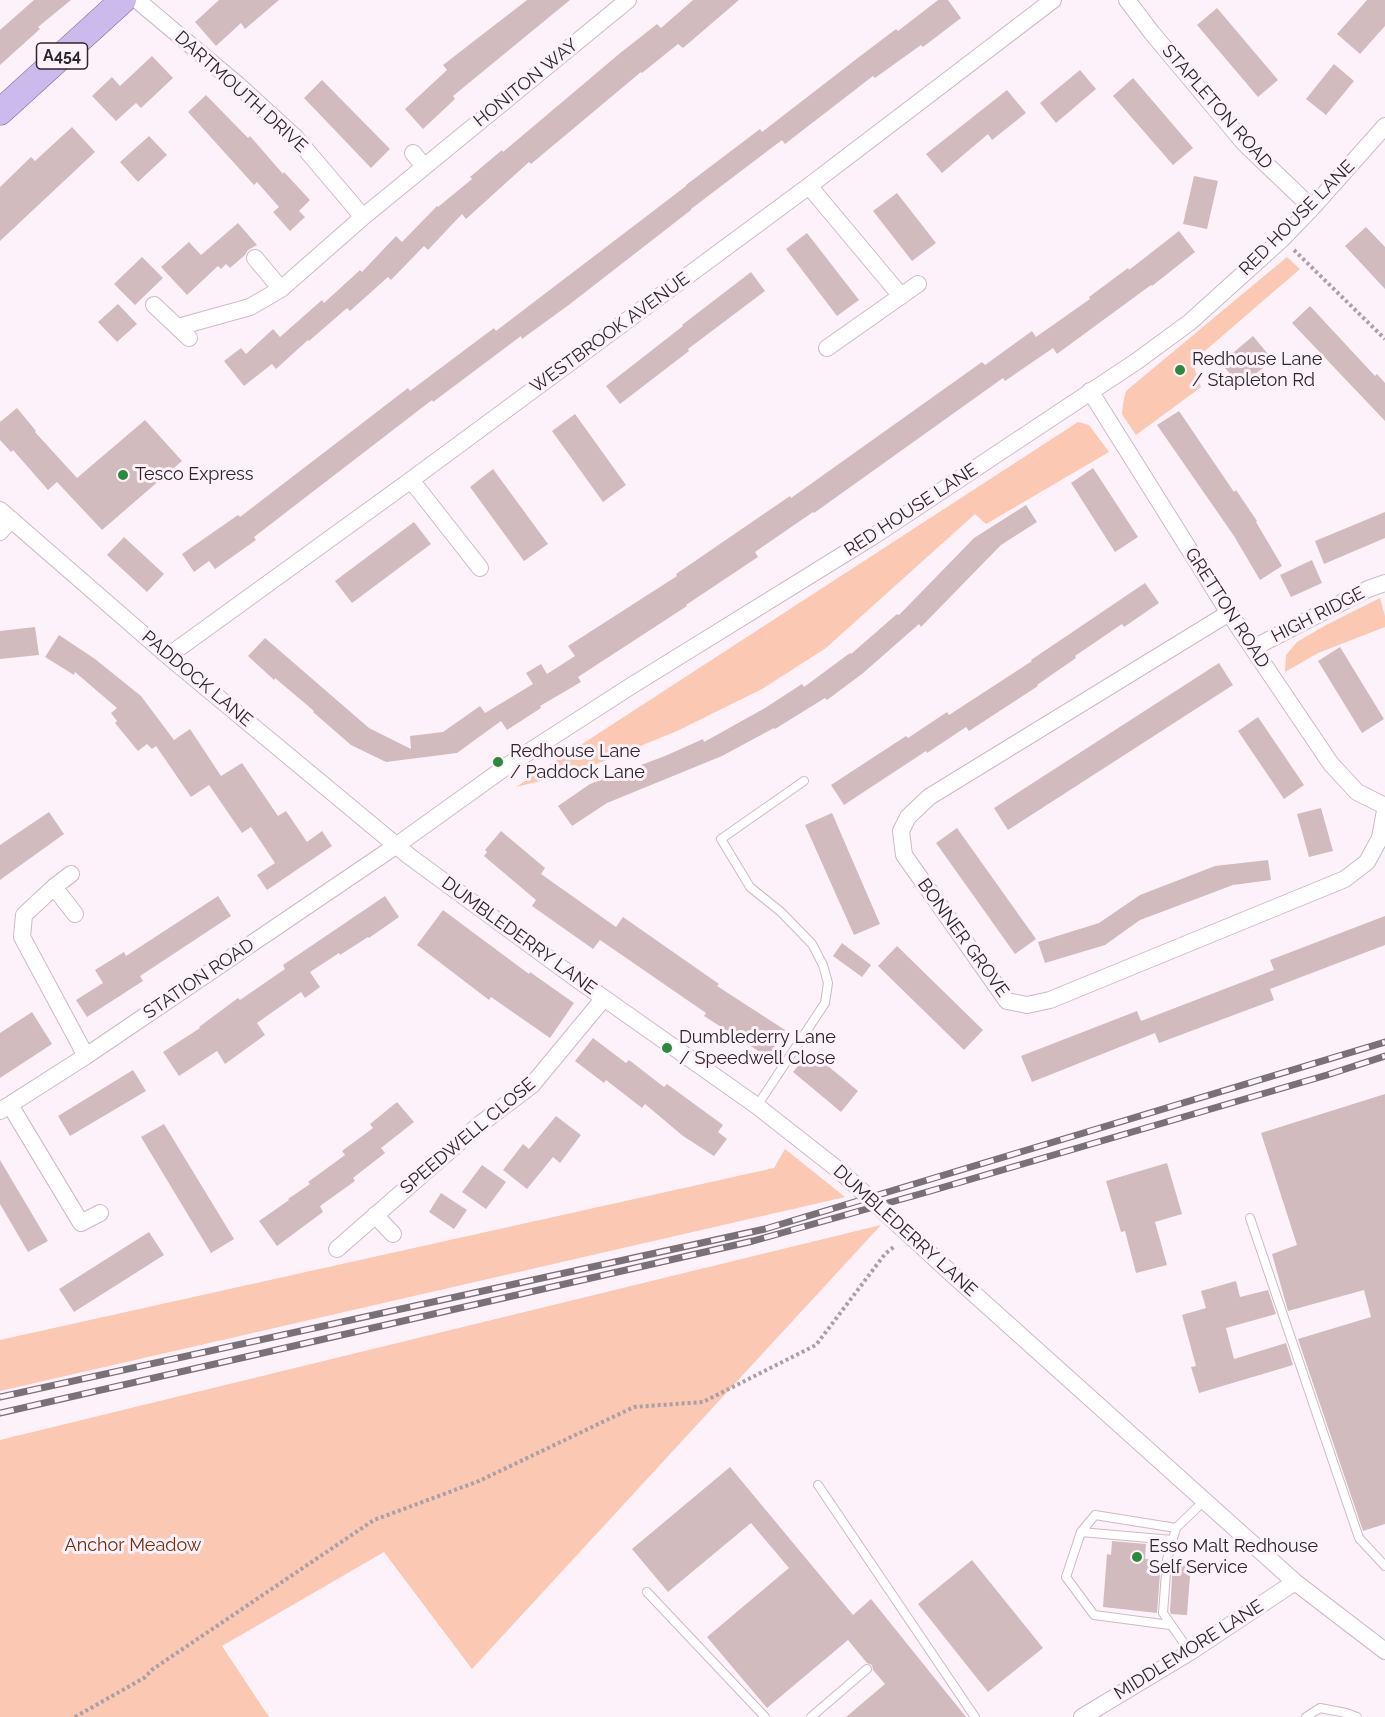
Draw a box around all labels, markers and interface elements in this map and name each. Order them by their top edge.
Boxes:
street label: DARTMOUTH DRIVE [170,27,312,157]
street label: HONITON WAY [469,34,583,132]
street label: STAPLETON ROAD [1157,40,1277,174]
road number: A454 [36,43,88,69]
street label: RED HOUSE LANE [1235,156,1359,280]
street label: WESTBROOK AVENUE [526,268,694,398]
place label: Redhouse Lane / Stapleton Rd [1192,349,1322,392]
marker: Redhouse Lane / Stapleton Rd [1173,363,1187,377]
street label: RED HOUSE LANE [840,459,982,561]
place label: Tesco Express [135,464,253,486]
marker: Tesco Express [116,468,130,482]
street label: GRETTON ROAD [1180,544,1274,672]
street label: HIGH RIDGE [1268,582,1368,648]
street label: PADDOCK LANE [137,626,257,732]
place label: Redhouse Lane / Paddock Lane [510,741,645,783]
marker: Redhouse Lane / Paddock Lane [491,755,505,769]
street label: DUMBLEDERRY LANE [437,872,601,1000]
street label: BONNER GROVE [913,874,1013,1002]
street label: STATION ROAD [140,934,258,1024]
place label: Dumblederry Lane / Speedwell Close [679,1027,836,1070]
marker: Dumblederry Lane / Speedwell Close [660,1041,674,1055]
street label: SPEEDWELL CLOSE [396,1073,540,1199]
street label: DUMBLEDERRY LANE [829,1161,981,1301]
park label: Anchor Meadow [65,1535,201,1557]
place label: Esso Malt Redhouse Self Service [1149,1536,1318,1578]
marker: Esso Malt Redhouse Self Service [1130,1550,1144,1564]
street label: MIDDLEMORE LANE [1111,1595,1267,1705]

